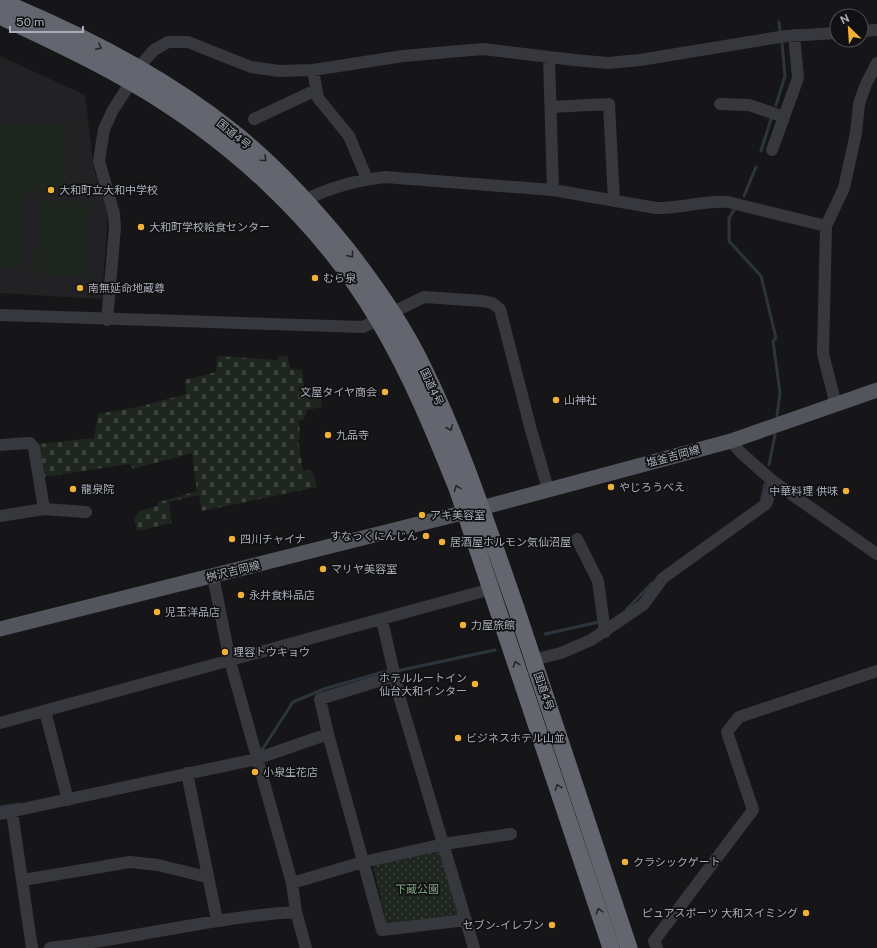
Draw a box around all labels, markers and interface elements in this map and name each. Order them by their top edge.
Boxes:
scale bar [10,8,83,34]
north arrow [829,8,869,48]
text: N [838,12,851,26]
text: 50 m [16,15,44,29]
one-way arrow [95,42,102,50]
street label: 国道4号 [215,117,253,151]
one-way arrow [259,154,267,162]
place label: 大和町立大和中学校 [59,184,158,196]
marker: 大和町立大和中学校 [46,185,56,195]
place label: 大和町学校給食センター [149,221,270,233]
marker: 大和町学校給食センター [136,222,146,232]
one-way arrow [347,250,354,257]
place label: むら泉 [323,272,357,284]
marker: むら泉 [310,273,320,283]
place label: 南無延命地蔵尊 [88,282,165,294]
marker: 南無延命地蔵尊 [75,283,85,293]
street label: 国道4号 [418,366,446,408]
place label: 文屋タイヤ商会 [300,386,377,398]
marker: 文屋タイヤ商会 [380,387,390,397]
place label: 山神社 [564,394,597,406]
marker: 山神社 [551,395,561,405]
one-way arrow [446,424,454,431]
place label: 九品寺 [336,429,369,441]
marker: 九品寺 [323,430,333,440]
street label: 塩釜吉岡線 [645,443,701,469]
place label: やじろうべえ [619,481,685,493]
marker: やじろうべえ [606,482,616,492]
place label: 龍泉院 [81,483,114,495]
marker: 龍泉院 [68,484,78,494]
one-way arrow [453,485,461,492]
place label: 中華料理 供味 [769,485,838,497]
marker: 中華料理 供味 [841,486,851,496]
place label: アキ美容室 [430,509,485,521]
marker: アキ美容室 [417,510,427,520]
place label: すなっくにんじん [330,530,418,542]
marker: すなっくにんじん [421,531,431,541]
place label: 四川チャイナ [240,533,306,545]
marker: 四川チャイナ [227,534,237,544]
place label: 居酒屋ホルモン気仙沼屋 [450,536,571,548]
marker: 居酒屋ホルモン気仙沼屋 [437,537,447,547]
street label: 桝沢吉岡線 [205,559,261,583]
place label: マリヤ美容室 [331,563,397,575]
marker: マリヤ美容室 [318,564,328,574]
place label: 永井食料品店 [249,589,315,601]
marker: 永井食料品店 [236,590,246,600]
place label: 児玉洋品店 [165,606,220,618]
marker: 児玉洋品店 [152,607,162,617]
place label: 力屋旅館 [471,619,515,631]
marker: 力屋旅館 [458,620,468,630]
place label: 理容トウキョウ [233,646,310,658]
marker: 理容トウキョウ [220,647,230,657]
one-way arrow [513,661,521,668]
street label: 国道4号 [532,670,556,712]
place label: ホテルルートイン 仙台大和インター [379,672,467,697]
marker: ホテルルートイン 仙台大和インター [470,679,480,689]
place label: ビジネスホテル山並 [466,732,565,744]
marker: ビジネスホテル山並 [453,733,463,743]
place label: 小泉生花店 [263,766,318,778]
marker: 小泉生花店 [250,767,260,777]
one-way arrow [554,784,563,791]
place label: クラシックゲート [633,856,721,868]
marker: クラシックゲート [620,857,630,867]
park label: 下蔵公園 [395,883,439,895]
place label: ピュアスポーツ 大和スイミング [642,907,798,919]
one-way arrow [595,908,604,915]
marker: ピュアスポーツ 大和スイミング [801,908,811,918]
place label: セブン-イレブン [463,919,544,931]
marker: セブン-イレブン [547,920,557,930]

